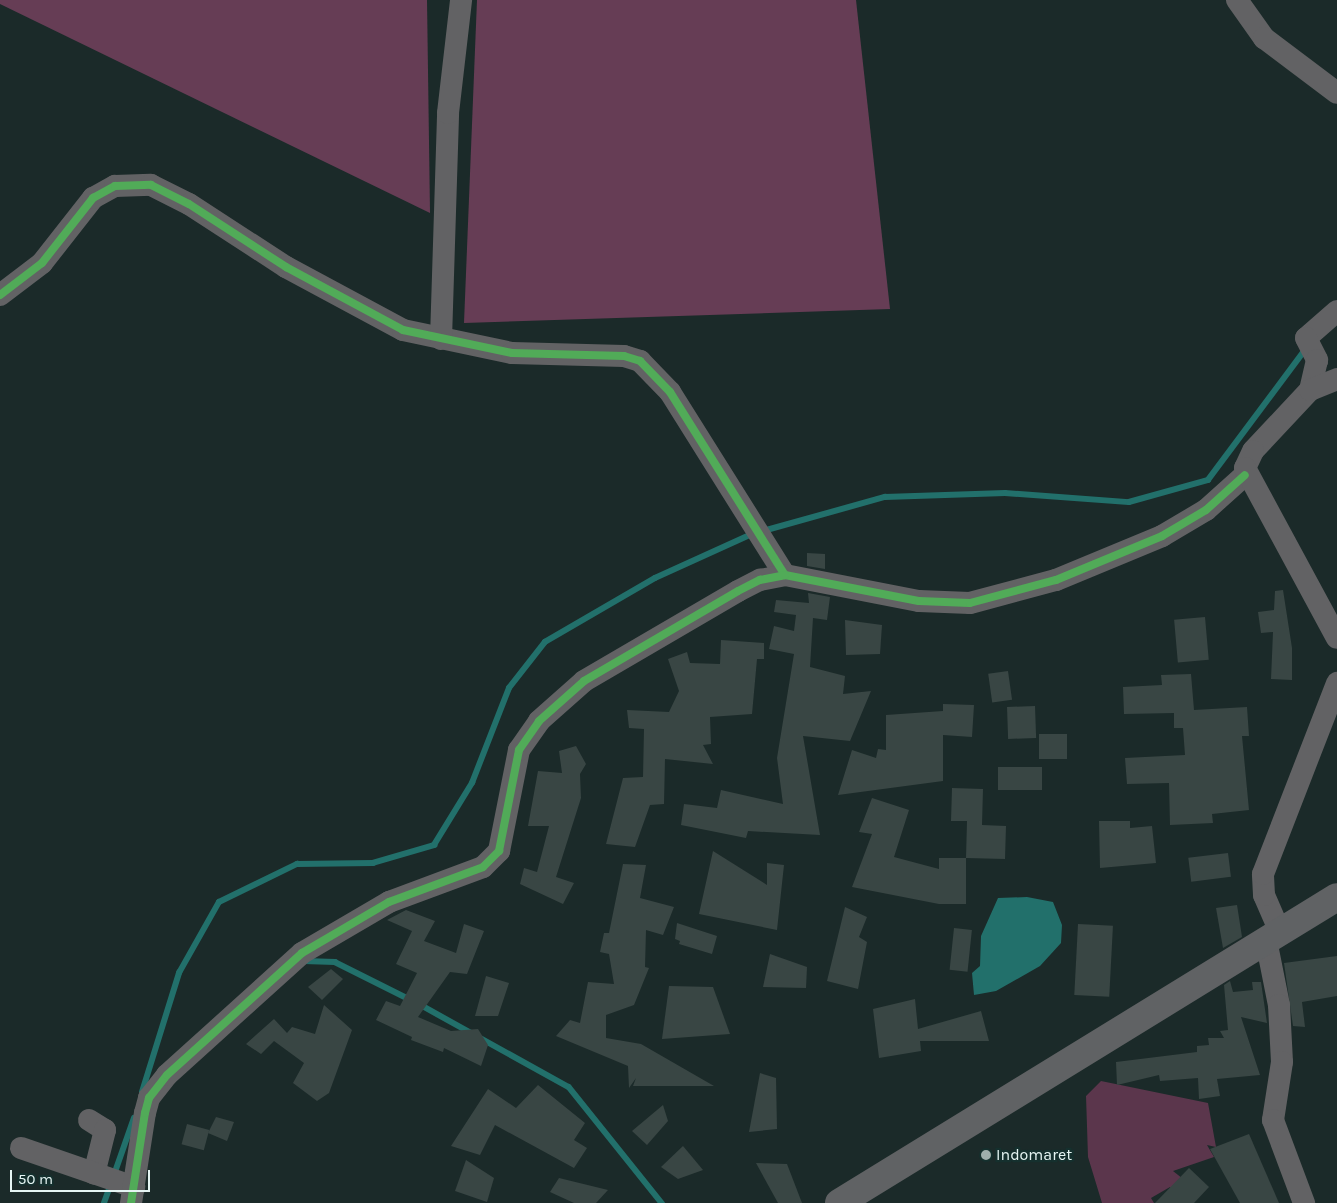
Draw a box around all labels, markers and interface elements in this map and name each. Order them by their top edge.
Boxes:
place label: Indomaret [996,1145,1072,1165]
marker: Indomaret [980,1149,992,1161]
scale bar [12,1160,152,1192]
text: 50 m [18,1170,53,1188]

